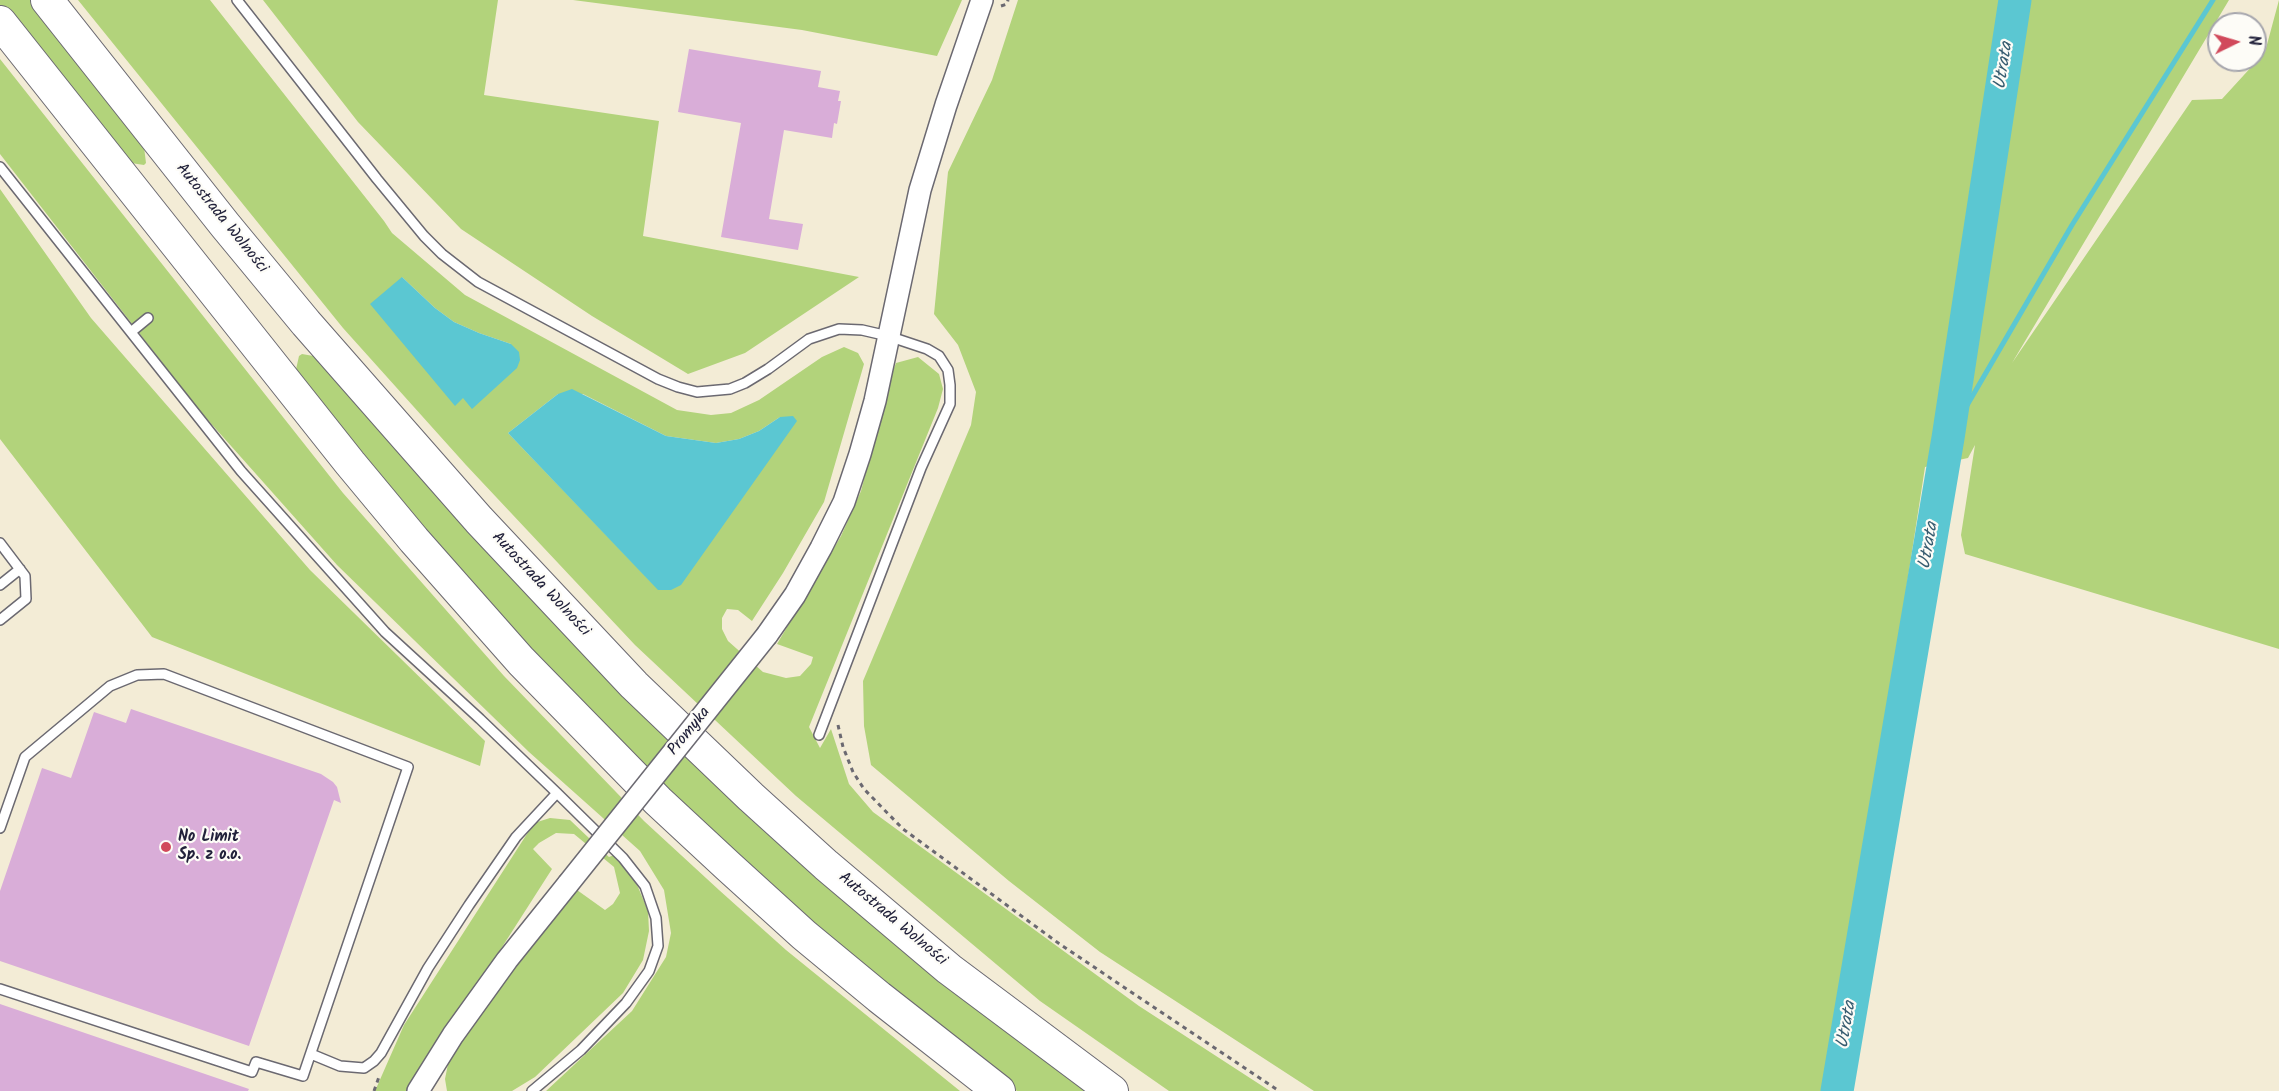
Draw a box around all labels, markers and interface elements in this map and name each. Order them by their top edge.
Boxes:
north arrow [2207,12,2267,72]
text: N [2241,34,2266,47]
water label: Utrata [1991,41,2019,91]
street label: Autostrada Wolności [171,160,271,278]
water label: Utrata [1915,521,1945,571]
street label: Autostrada Wolności [487,529,593,641]
street label: Promyka [665,704,715,760]
place label: No Limit Sp. z o.o. [178,828,241,866]
marker: No Limit Sp. z o.o. [159,840,173,854]
street label: Autostrada Wolności [834,869,950,971]
water label: Utrata [1833,1000,1863,1050]

